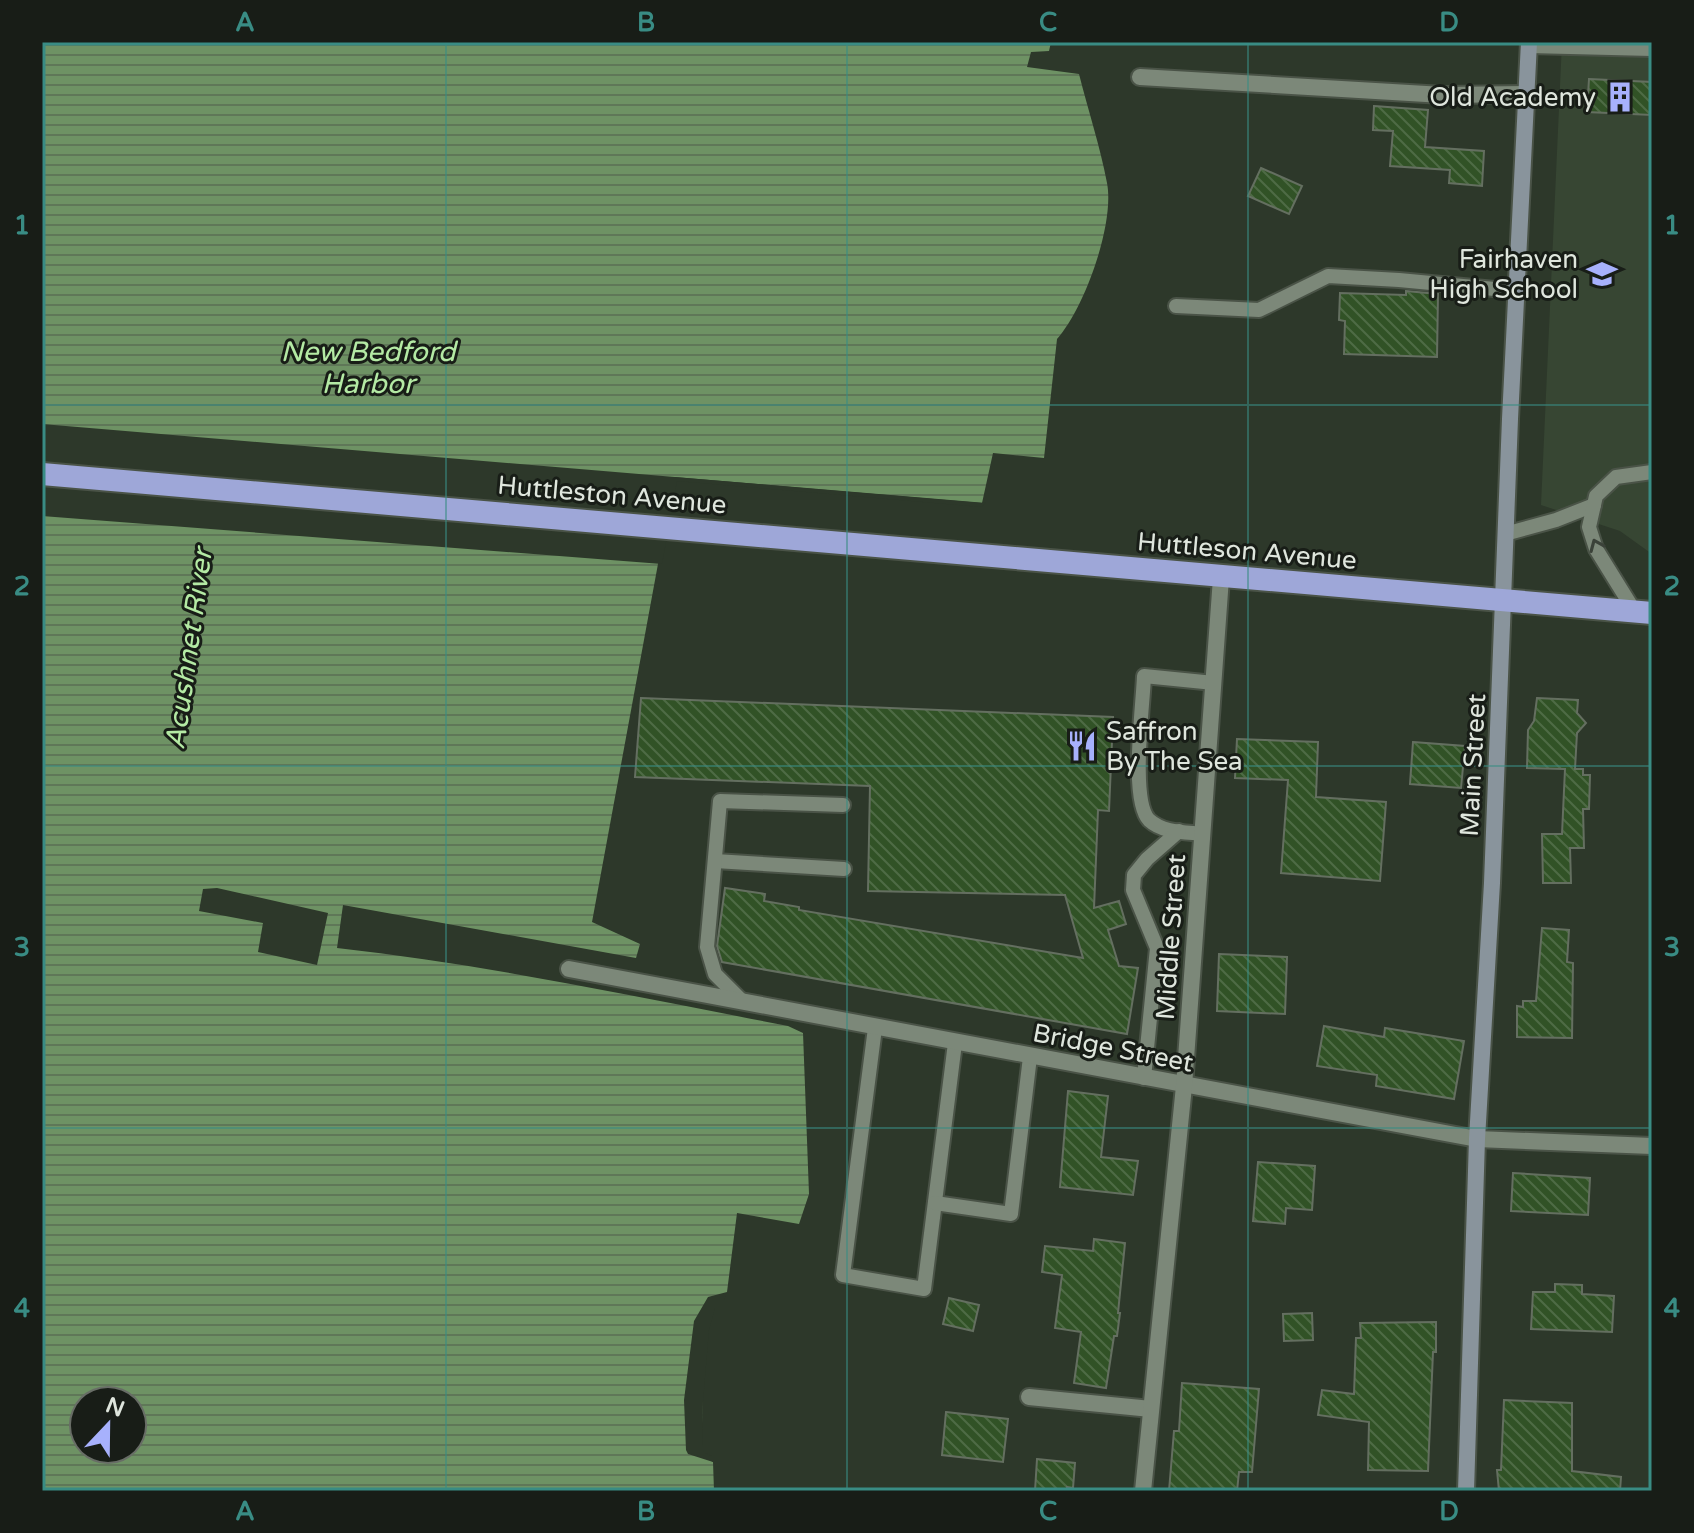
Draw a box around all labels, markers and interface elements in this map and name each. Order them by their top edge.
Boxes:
text: A [235,7,255,38]
text: B [637,7,655,38]
text: C [1039,7,1057,38]
text: D [1439,7,1459,38]
building icon: Old Academy [1603,80,1637,114]
place label: Old Academy [1429,82,1596,113]
text: 1 [14,210,30,241]
text: 1 [1664,210,1680,241]
place label: Fairhaven High School [1429,244,1578,305]
school or university icon: Fairhaven High School [1585,257,1619,291]
water label: New Bedford Harbor [281,335,459,401]
street label: Huttleston Avenue [496,470,728,520]
street label: Huttleson Avenue [1136,526,1358,576]
one-way arrow [1589,539,1606,553]
water label: Acushnet River [158,543,220,751]
text: 2 [14,571,30,602]
text: 2 [1664,571,1680,602]
street label: Main Street [1454,693,1492,837]
place label: Saffron By The Sea [1106,716,1243,777]
restaurant icon: Saffron By The Sea [1065,729,1099,763]
street label: Middle Street [1150,853,1192,1021]
text: 3 [14,932,30,963]
text: 3 [1664,932,1680,963]
street label: Bridge Street [1030,1017,1196,1079]
text: 4 [14,1293,30,1324]
text: 4 [1664,1293,1680,1324]
north arrow [68,1385,148,1465]
text: N [102,1392,128,1423]
text: A [235,1496,255,1527]
text: B [637,1496,655,1527]
text: C [1039,1496,1057,1527]
text: D [1439,1496,1459,1527]

